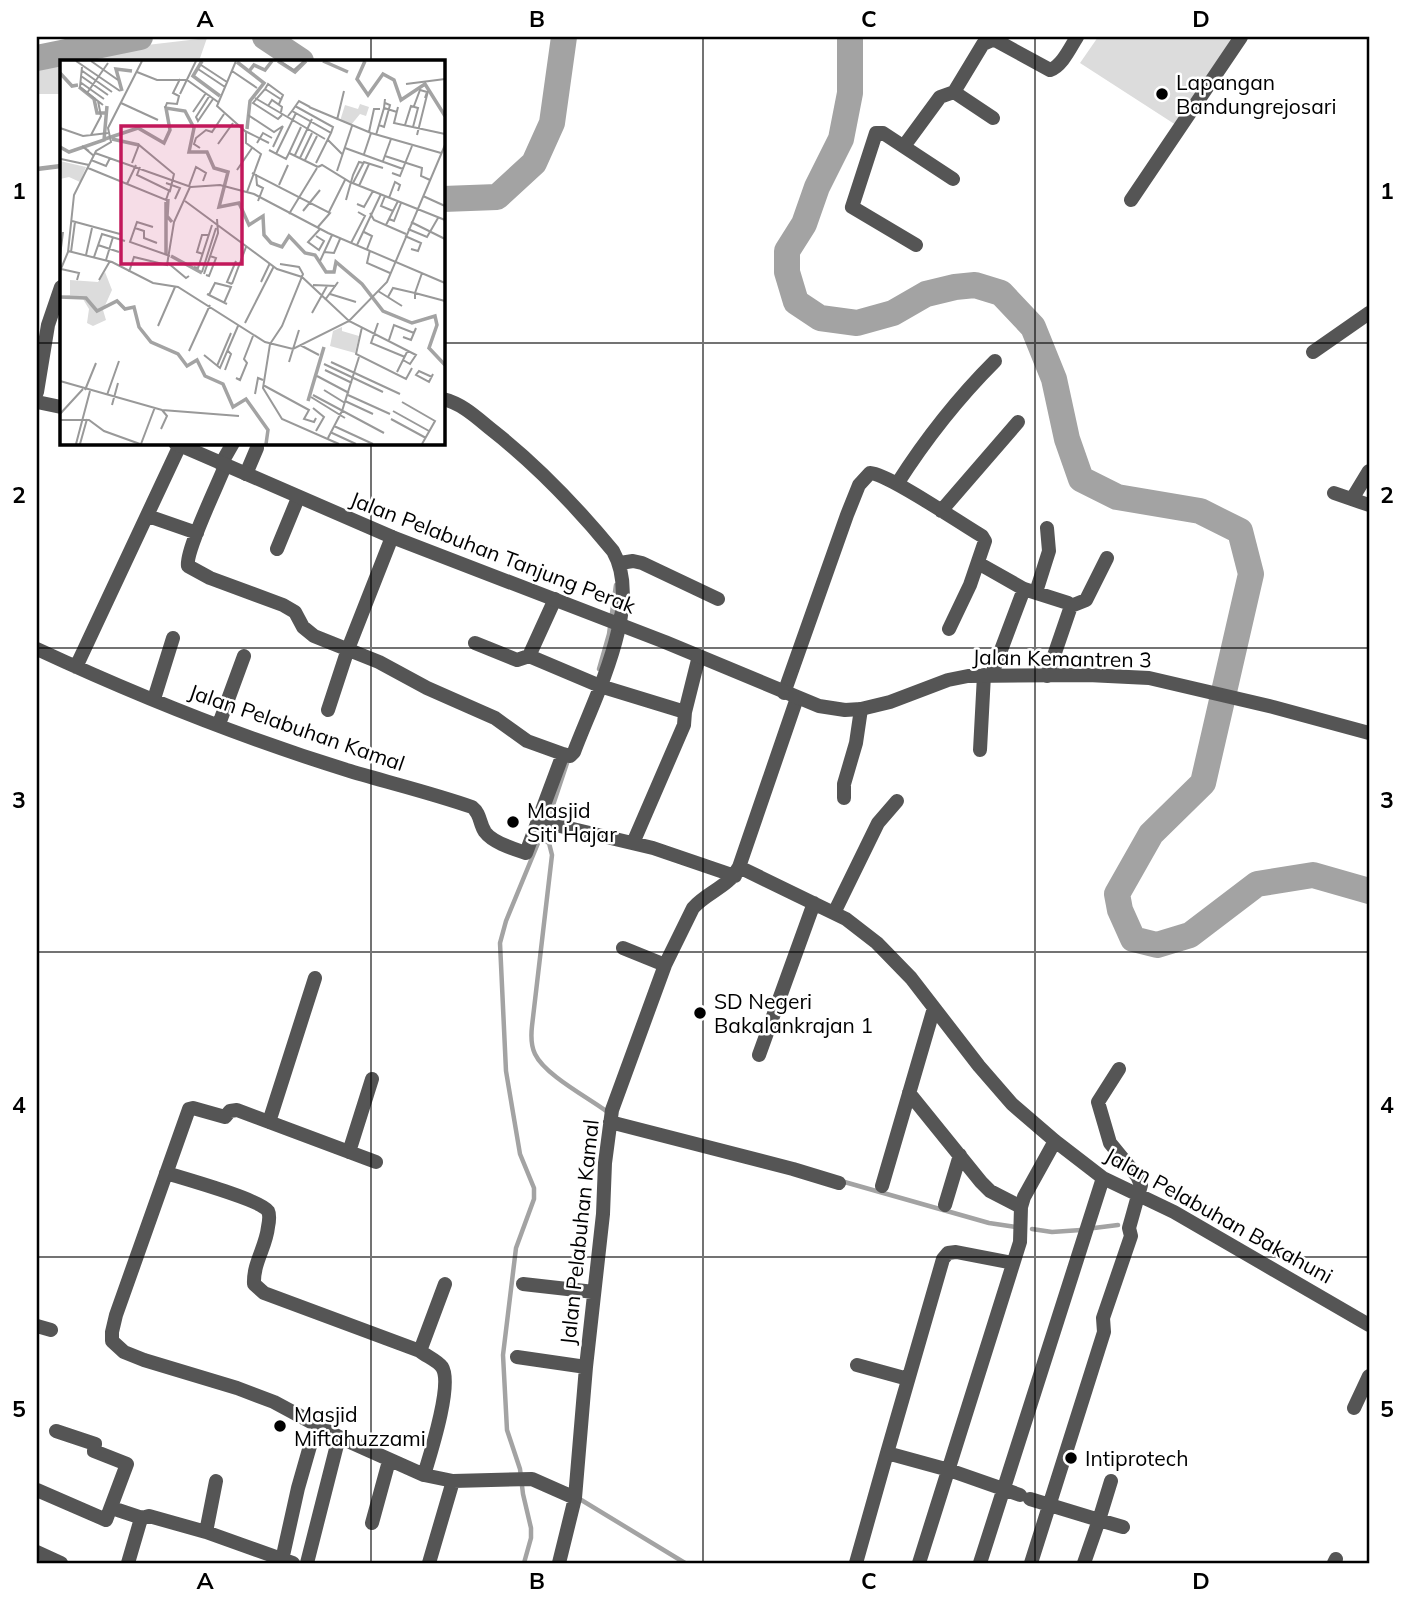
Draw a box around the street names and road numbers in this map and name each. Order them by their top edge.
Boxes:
street label: Jalan Pelabuhan Tanjung Perak [347,485,640,619]
street label: Jalan Kemantren 3 [972,643,1152,673]
street label: Jalan Pelabuhan Kamal [186,678,408,776]
street label: Jalan Pelabuhan Kamal [554,1118,604,1346]
street label: Jalan Pelabuhan Bakahuni [1101,1141,1337,1289]

